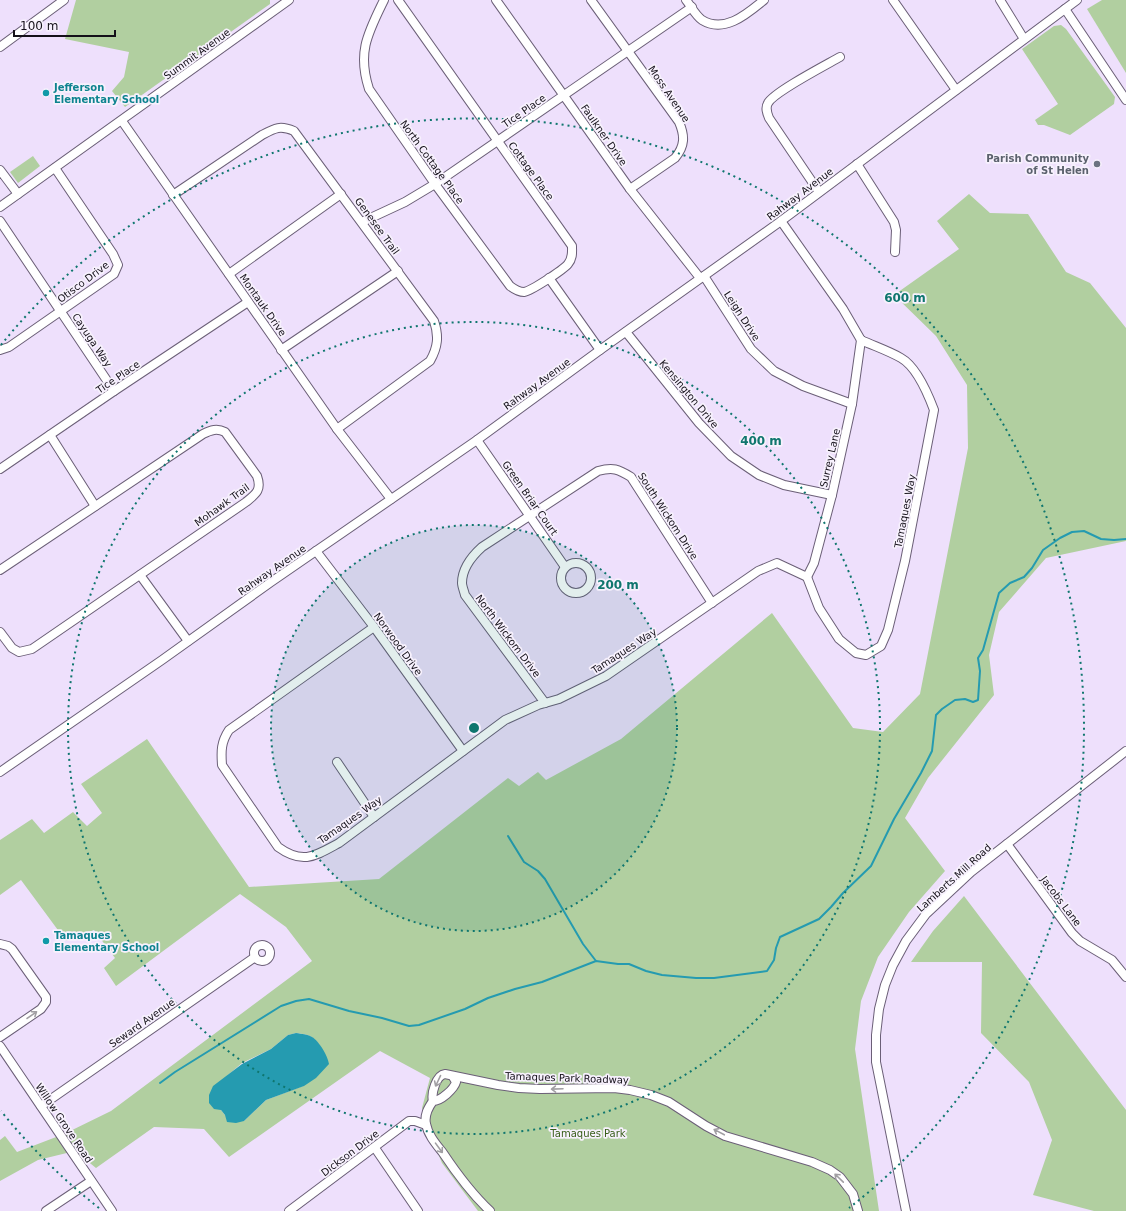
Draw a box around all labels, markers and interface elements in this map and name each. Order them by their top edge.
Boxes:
scale bar [14,12,115,38]
text: 100 m [20,19,58,33]
street label: Summit Avenue [162,26,232,82]
street label: Moss Avenue [646,64,692,124]
place label: Jefferson Elementary School [53,82,159,105]
marker: Jefferson Elementary School [41,88,51,98]
street label: Tice Place [500,92,548,130]
street label: Faulkner Drive [579,102,629,168]
street label: North Cottage Place [398,118,466,206]
street label: Cottage Place [506,140,556,202]
place label: Parish Community of St Helen [986,153,1089,176]
marker: Parish Community of St Helen [1092,159,1102,169]
street label: Rahway Avenue [765,166,835,222]
street label: Genesee Trail [353,195,401,257]
street label: Otisco Drive [55,259,111,305]
street label: Montauk Drive [238,272,288,338]
street label: Leigh Drive [722,289,762,343]
text: 600 m [884,291,926,305]
street label: Cayuga Way [70,311,114,369]
street label: Rahway Avenue [502,356,572,412]
street label: Tice Place [93,358,142,396]
street label: Kensington Drive [657,358,721,430]
street label: Surrey Lane [818,428,842,488]
text: 400 m [740,434,782,448]
street label: Green Briar Court [500,459,560,537]
street label: South Wickom Drive [636,471,700,561]
street label: Tamaques Way [892,473,918,550]
street label: Mohawk Trail [193,482,251,528]
street label: Rahway Avenue [236,543,308,597]
text: 200 m [597,578,639,592]
street label: North Wickom Drive [473,593,543,679]
street label: Norwood Drive [372,611,424,677]
street label: Tamaques Way [589,626,658,677]
centre of rings [467,721,481,735]
street label: Tamaques Way [315,794,384,847]
street label: Lamberts Mill Road [915,842,993,914]
street label: Jacobs Lane [1038,873,1083,928]
place label: Tamaques Elementary School [54,930,159,953]
marker: Tamaques Elementary School [41,936,51,946]
street label: Seward Avenue [107,996,177,1050]
one-way arrow [26,1011,37,1019]
street label: Tamaques Park Roadway [504,1070,629,1086]
one-way arrow [434,1075,441,1087]
street label: Willow Grove Road [33,1081,95,1165]
one-way arrow [551,1085,564,1092]
street label: Dickson Drive [319,1128,381,1178]
park label: Tamaques Park [549,1128,626,1139]
one-way arrow [713,1128,725,1136]
one-way arrow [435,1143,443,1154]
one-way arrow [834,1173,844,1183]

